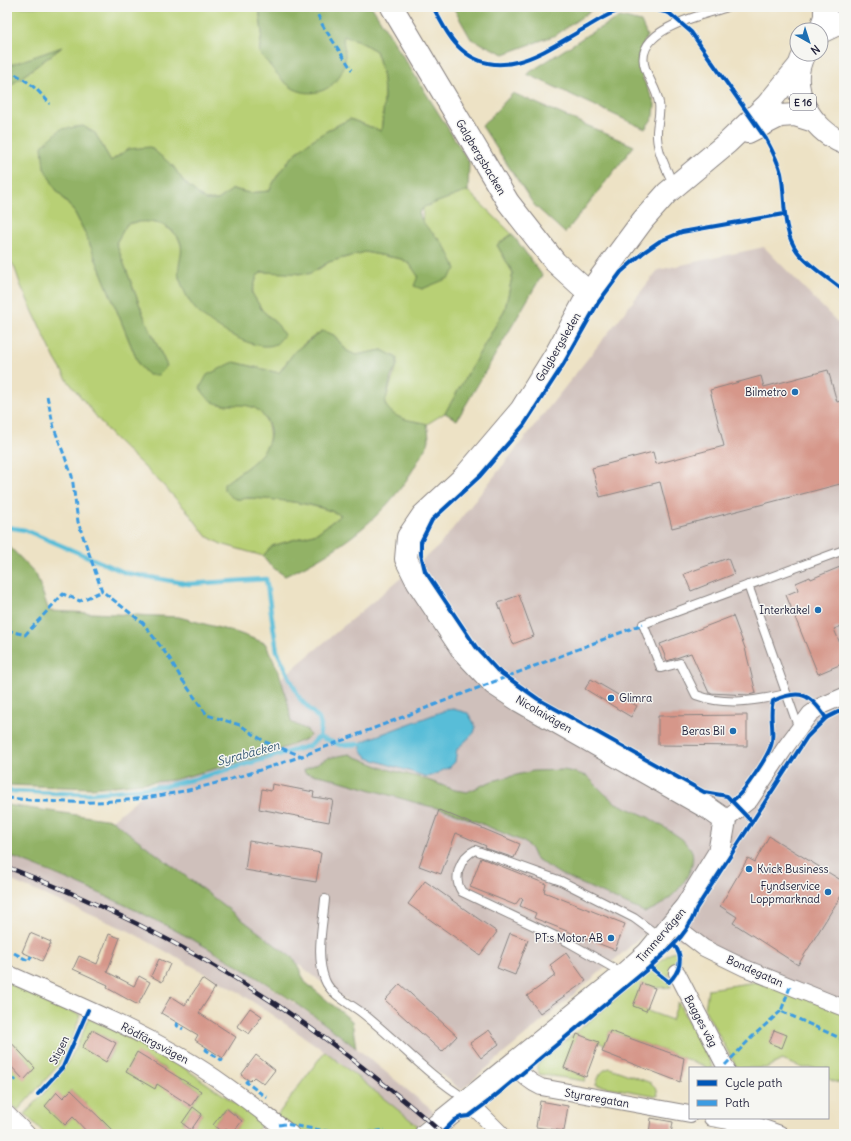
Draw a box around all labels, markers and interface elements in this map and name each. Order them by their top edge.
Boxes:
north arrow [789,22,829,62]
text: N [808,42,823,58]
road number: E 16 [790,94,816,110]
street label: Galgbergsbacken [453,117,509,197]
street label: Galgbergsleden [533,310,583,384]
place label: Bilmetro [745,385,787,399]
marker: Bilmetro [790,387,800,397]
place label: Interkakel [759,603,810,617]
marker: Interkakel [813,605,823,615]
place label: Glimra [619,691,652,705]
street label: Nicolaivägen [513,692,575,736]
marker: Glimra [606,693,616,703]
place label: Beras Bil [681,724,725,738]
marker: Beras Bil [728,726,738,736]
water label: Syrabäcken [215,737,282,769]
place label: Kvick Business [757,862,828,876]
marker: Kvick Business [744,864,754,874]
place label: Fyndservice Loppmarknad [750,879,821,906]
marker: Fyndservice Loppmarknad [823,887,833,897]
street label: Timmervägen [633,905,689,965]
place label: PT:s Motor AB [535,931,603,945]
marker: PT:s Motor AB [606,933,616,943]
street label: Bondegatan [724,952,786,990]
street label: Bagges väg [681,993,721,1049]
street label: Rödfärgsvägen [119,1019,191,1067]
street label: Stigen [46,1033,72,1067]
legend [689,1067,829,1119]
text: Cycle path [725,1075,782,1090]
street label: Styraregatan [564,1085,630,1111]
text: Path [725,1095,750,1110]

